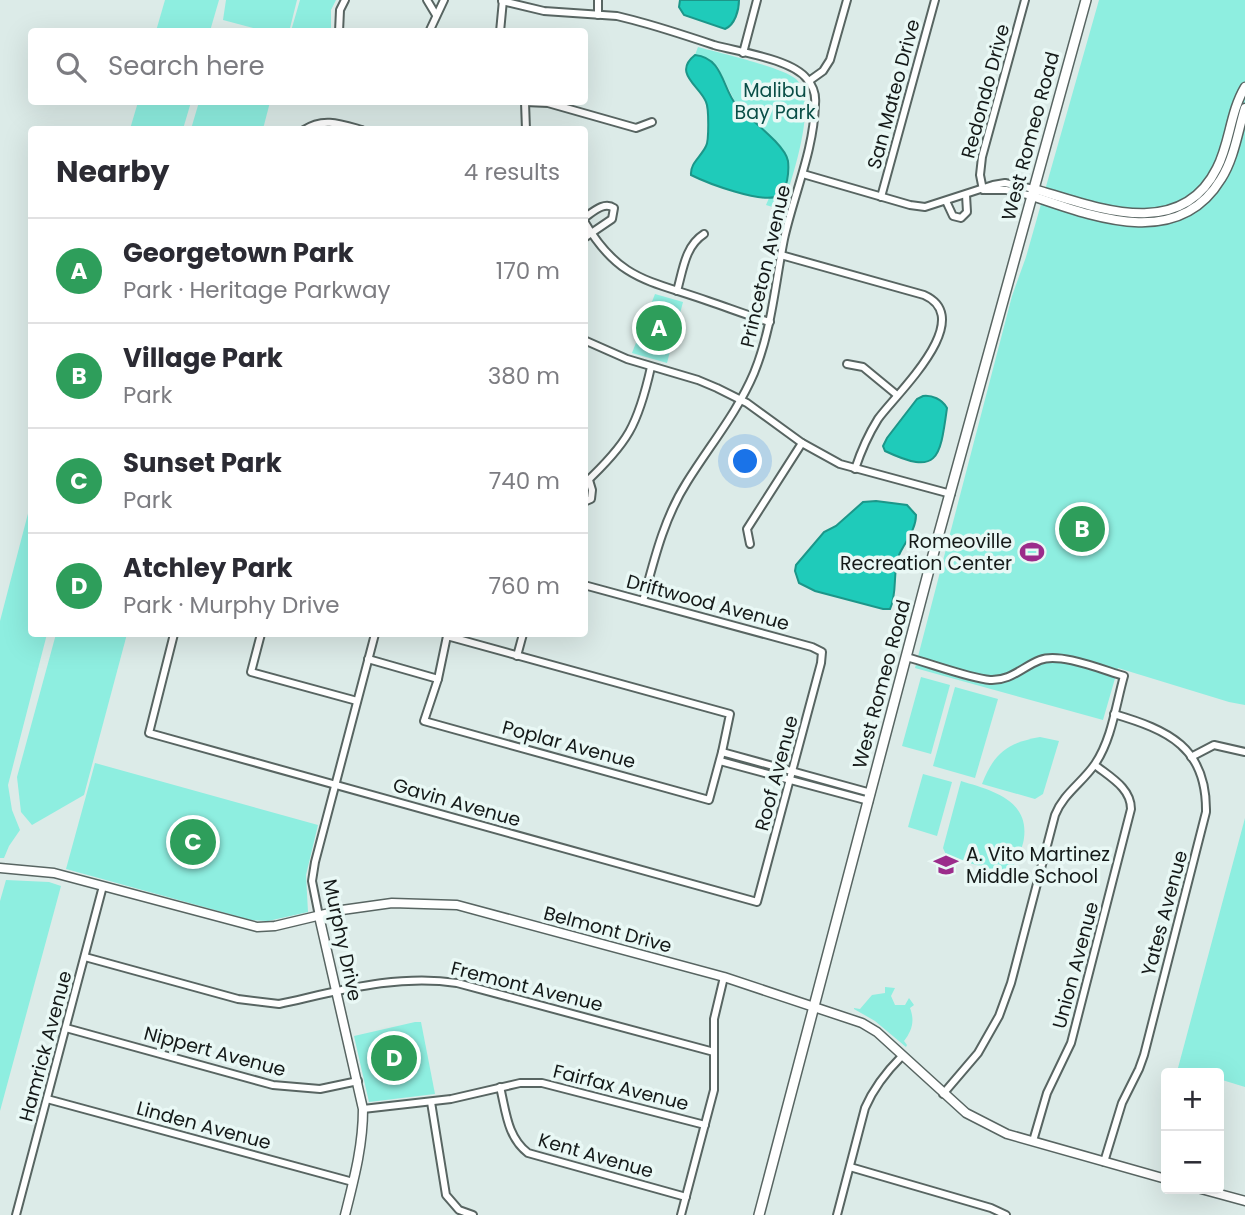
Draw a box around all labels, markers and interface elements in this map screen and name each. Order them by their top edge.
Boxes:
street label: San Mateo Drive [861,16,926,172]
street label: Redondo Drive [955,21,1016,161]
search box [28,28,588,105]
icon: search [52,48,90,86]
text: Search here [108,48,265,84]
street label: West Romeo Road [995,49,1066,224]
park label: Malibu Bay Park [735,77,816,126]
text: Nearby [56,150,170,193]
text: 4 results [464,156,560,188]
street label: Princeton Avenue [734,182,797,350]
text: Georgetown Park [123,235,354,271]
text: A [71,255,87,287]
text: 170 m [496,255,560,287]
text: Park · Heritage Parkway [123,274,390,306]
pin: A [636,302,682,354]
text: Village Park [123,340,283,376]
text: B [71,360,87,392]
text: 380 m [488,360,560,392]
text: Park [123,379,172,411]
your location [728,444,762,478]
text: Sunset Park [123,445,282,481]
text: C [70,465,88,497]
text: 740 m [489,465,560,497]
text: Park [123,484,172,516]
pin: B [1059,503,1105,555]
place label: Romeoville Recreation Center [840,528,1012,577]
sports icon: Romeoville Recreation Center [1018,538,1046,566]
text: Atchley Park [123,550,293,586]
street label: Driftwood Avenue [623,568,792,637]
text: D [71,570,87,602]
text: 760 m [489,570,560,602]
text: Park · Murphy Drive [123,589,340,621]
street label: West Romeo Road [846,597,917,772]
street label: Roof Avenue [748,712,805,834]
street label: Poplar Avenue [499,714,639,775]
street label: Gavin Avenue [390,771,524,834]
pin: C [170,816,216,868]
place label: A. Vito Martinez Middle School [966,841,1110,890]
street label: Yates Avenue [1135,847,1194,979]
school or university icon: A. Vito Martinez Middle School [932,851,960,879]
street label: Murphy Drive [316,877,369,1004]
street label: Belmont Drive [541,899,675,960]
street label: Union Avenue [1046,899,1105,1032]
street label: Fremont Avenue [448,955,606,1018]
street label: Hamrick Avenue [12,968,79,1125]
street label: Nippert Avenue [141,1020,289,1083]
pin: D [371,1032,417,1084]
street label: Fairfax Avenue [550,1058,691,1117]
map controls [1161,1068,1224,1194]
button: + [1161,1068,1224,1131]
street label: Linden Avenue [134,1095,274,1156]
street label: Kent Avenue [535,1126,657,1185]
button: − [1161,1131,1224,1194]

